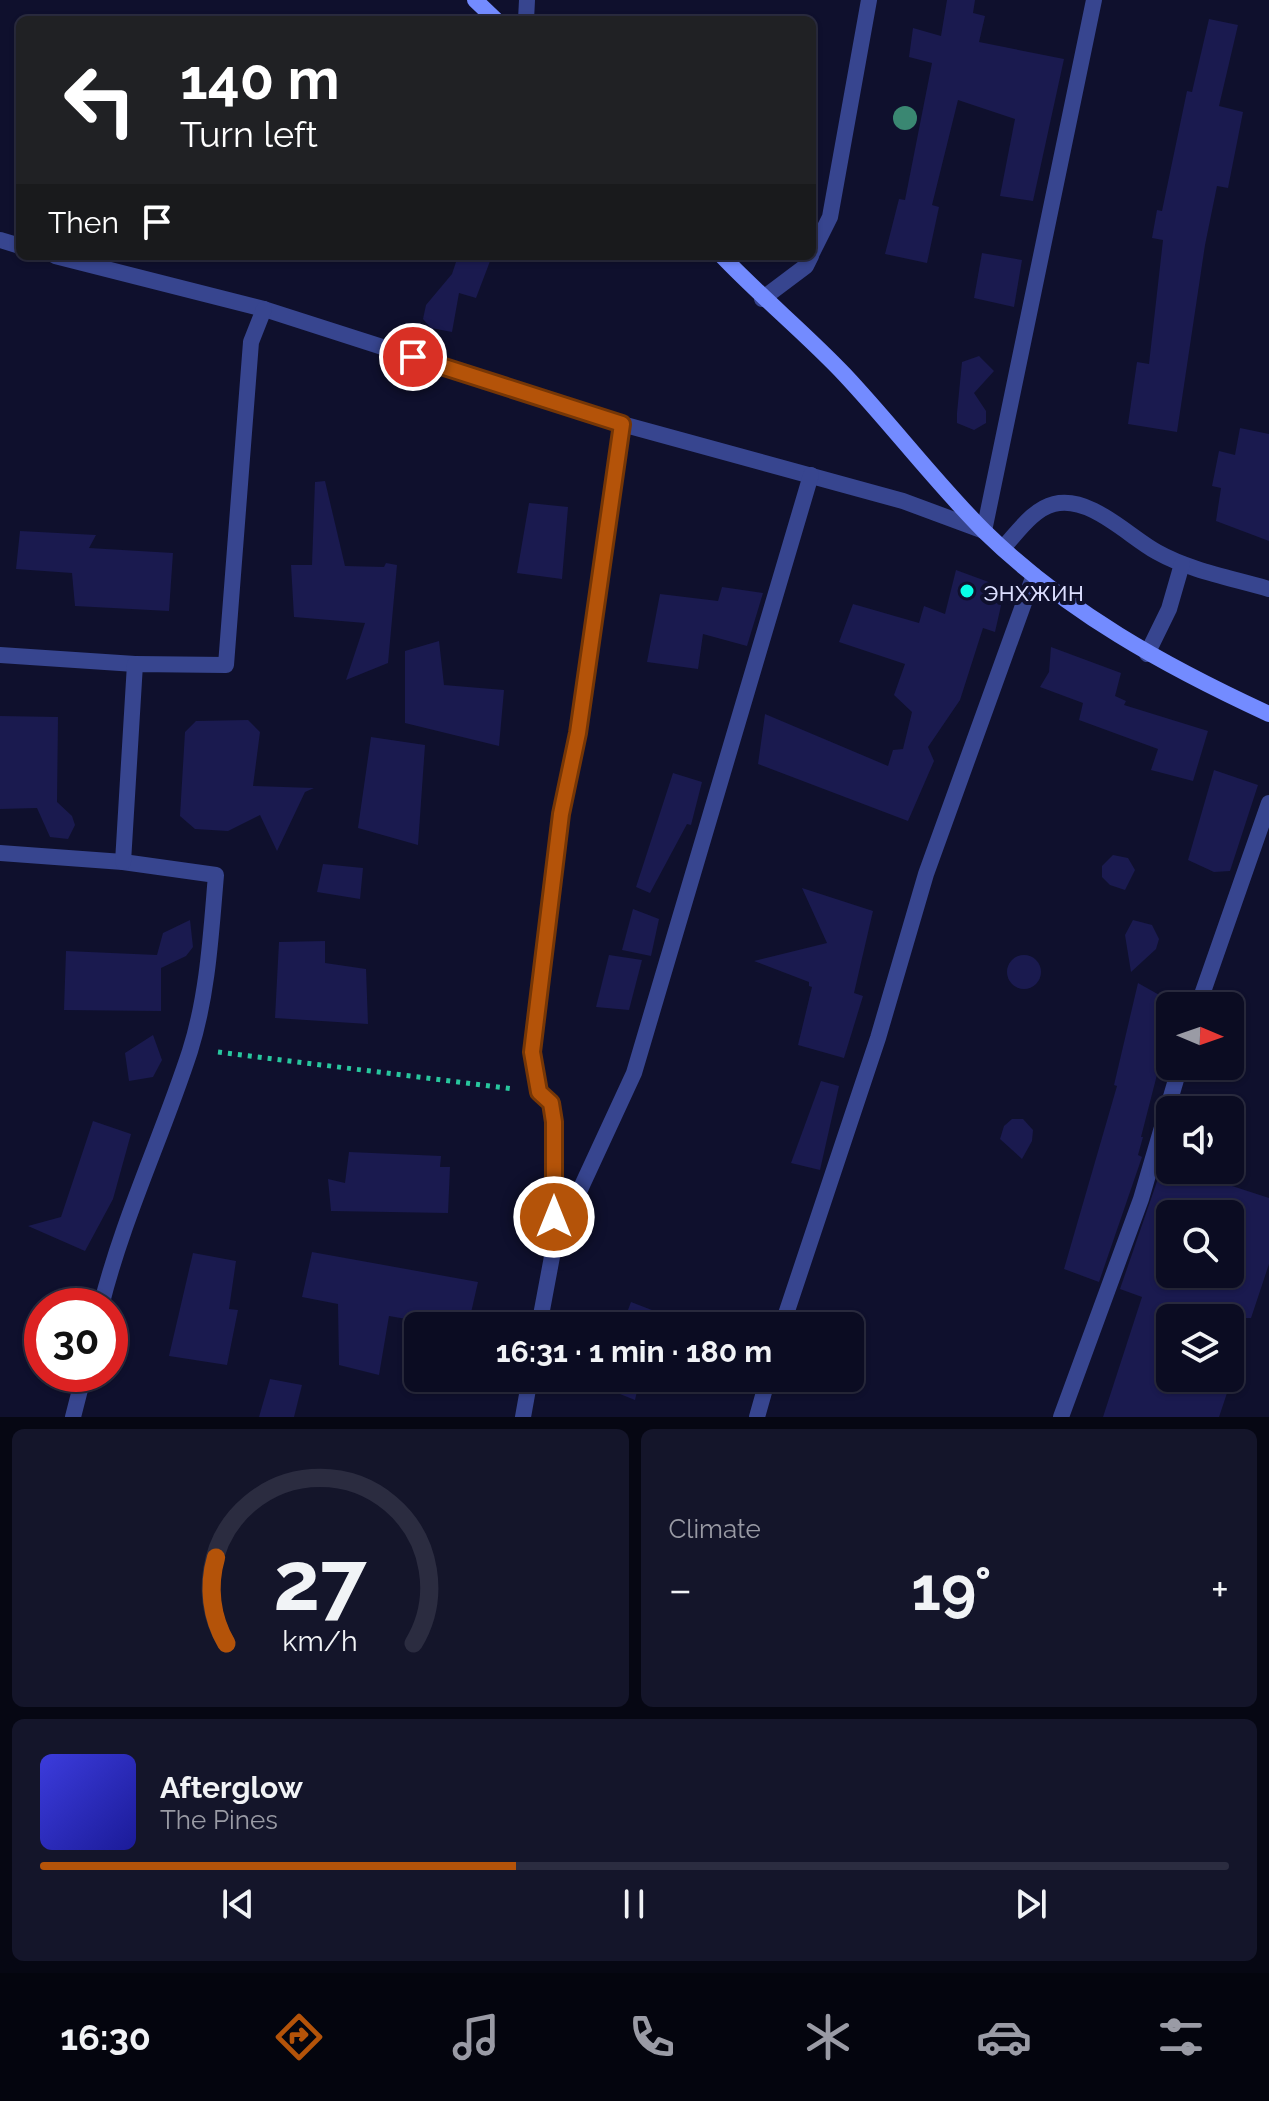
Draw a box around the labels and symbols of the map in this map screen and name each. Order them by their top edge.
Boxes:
pin [379,323,447,391]
place label: энхжин [983,575,1084,608]
marker: энхжин [958,582,976,600]
north arrow [1156,992,1244,1080]
position arrow [512,1175,596,1259]
speed limit sign: 30 [24,1288,128,1392]

